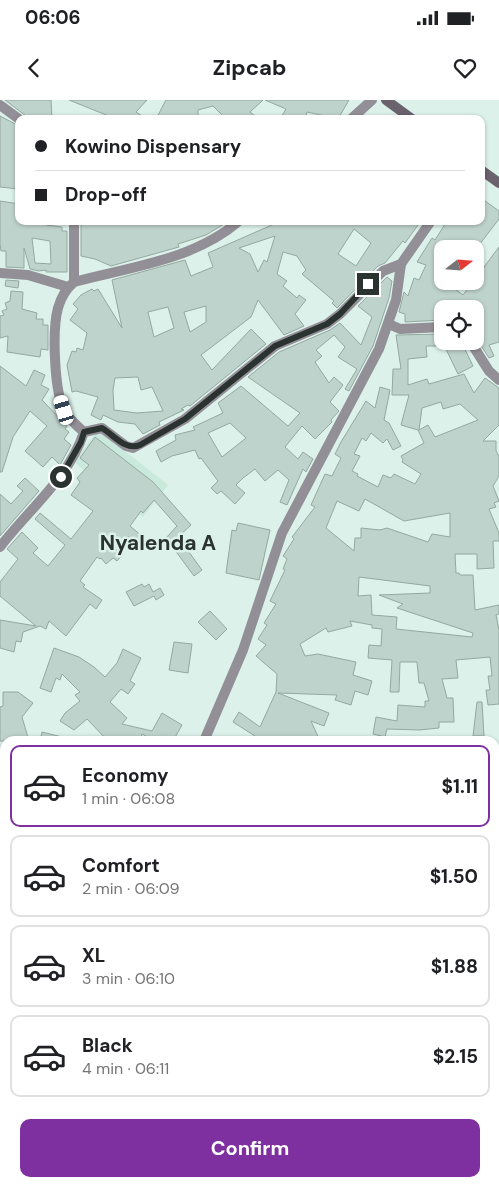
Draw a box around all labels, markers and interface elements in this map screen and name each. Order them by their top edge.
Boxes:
text: 06:06 [25,5,81,30]
text: Zipcab [213,53,286,82]
icon: back [20,54,48,82]
icon: heart [451,54,479,82]
text: Kowino Dispensary [65,134,241,159]
text: Drop-off [65,182,147,207]
north arrow [434,240,484,290]
map controls [434,240,484,350]
route end [357,273,379,295]
button: locate [434,300,484,350]
car [52,393,75,427]
route start [50,466,72,488]
district label: Nyalenda A [100,529,216,557]
text: Economy [82,763,169,788]
icon: car [22,764,67,809]
text: $1.11 [442,774,478,799]
text: 1 min · 06:08 [82,788,175,809]
text: Comfort [82,853,160,878]
icon: car [22,854,67,899]
text: $1.50 [430,864,478,889]
text: 2 min · 06:09 [82,878,180,899]
text: XL [82,943,105,968]
icon: car [22,944,67,989]
text: $1.88 [431,954,478,979]
text: 3 min · 06:10 [82,968,175,989]
text: Black [82,1033,133,1058]
icon: car [22,1034,67,1079]
text: $2.15 [433,1044,478,1069]
text: 4 min · 06:11 [82,1058,169,1079]
button: Confirm [20,1119,480,1177]

